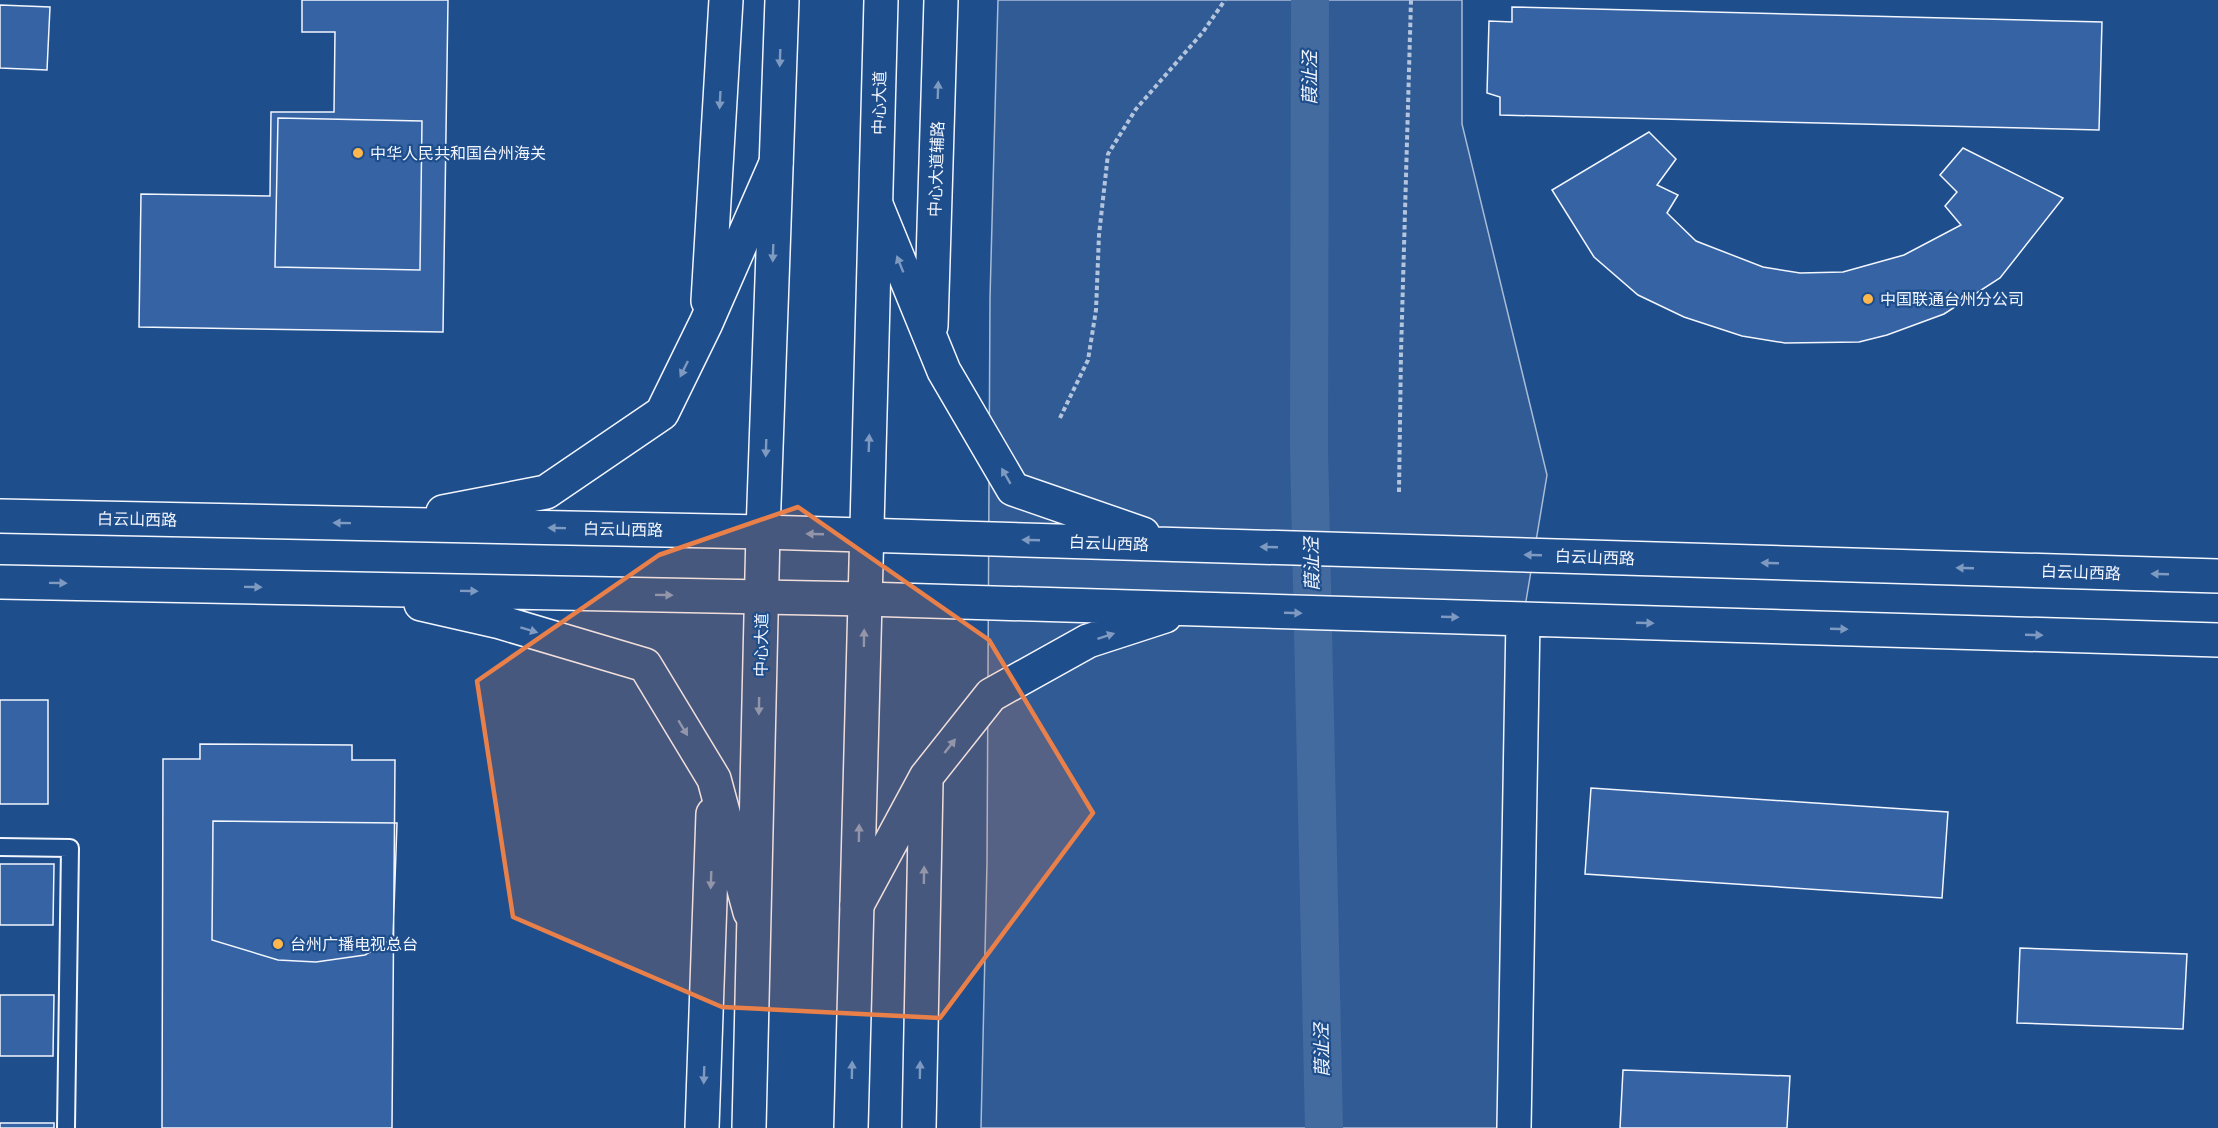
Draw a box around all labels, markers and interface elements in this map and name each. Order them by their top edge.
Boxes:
one-way arrow [775,49,784,68]
water label: 葭沚泾 [1298,49,1320,105]
street label: 中心大道 [868,71,889,135]
one-way arrow [933,80,943,99]
one-way arrow [715,91,724,110]
street label: 中心大道辅路 [924,121,947,217]
place label: 中华人民共和国台州海关 [370,143,546,162]
marker: 中华人民共和国台州海关 [351,146,365,160]
one-way arrow [768,244,778,263]
one-way arrow [895,255,905,273]
place label: 中国联通台州分公司 [1880,289,2024,308]
marker: 中国联通台州分公司 [1861,292,1875,306]
one-way arrow [679,361,688,378]
one-way arrow [865,433,874,452]
one-way arrow [762,439,771,458]
one-way arrow [1000,468,1011,484]
street label: 白云山西路 [97,508,177,529]
one-way arrow [332,518,351,528]
street label: 白云山西路 [583,518,663,539]
one-way arrow [548,523,567,532]
one-way arrow [806,529,825,538]
street label: 白云山西路 [1069,532,1149,553]
water label: 葭沚泾 [1299,535,1322,591]
one-way arrow [1022,536,1041,545]
one-way arrow [1260,543,1279,552]
street label: 白云山西路 [1555,546,1635,567]
one-way arrow [1523,551,1542,560]
one-way arrow [1760,558,1779,567]
street label: 白云山西路 [2041,561,2121,582]
one-way arrow [1955,564,1974,573]
one-way arrow [2150,570,2169,579]
one-way arrow [49,578,68,588]
one-way arrow [244,582,263,592]
one-way arrow [460,586,479,596]
one-way arrow [655,590,674,600]
one-way arrow [1283,608,1302,617]
one-way arrow [1440,612,1459,622]
street label: 中心大道 [750,613,771,677]
one-way arrow [1635,618,1654,628]
one-way arrow [1830,624,1849,633]
one-way arrow [520,626,538,635]
one-way arrow [859,628,868,647]
one-way arrow [1097,630,1115,640]
one-way arrow [2025,630,2044,639]
one-way arrow [754,697,764,716]
one-way arrow [678,720,689,736]
one-way arrow [944,739,956,754]
one-way arrow [854,823,863,842]
one-way arrow [919,865,929,884]
one-way arrow [706,870,715,889]
place label: 台州广播电视总台 [290,934,418,953]
marker: 台州广播电视总台 [271,937,285,951]
water label: 葭沚泾 [1309,1021,1332,1077]
one-way arrow [848,1060,857,1079]
one-way arrow [915,1060,925,1079]
one-way arrow [699,1065,708,1084]

